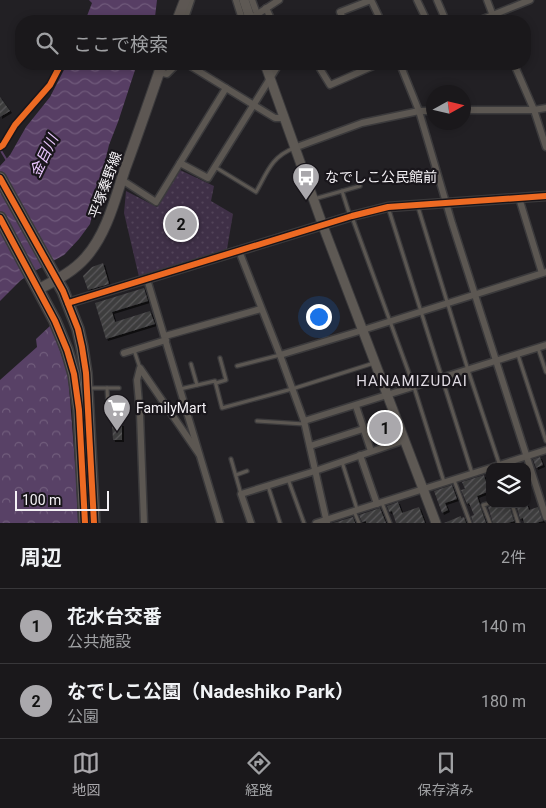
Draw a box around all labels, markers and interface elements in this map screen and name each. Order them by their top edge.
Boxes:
search box [15,15,531,70]
icon: search [33,29,61,57]
text: ここで検索 [73,33,168,56]
north arrow [426,85,471,130]
water label: 金目川 [26,130,63,180]
street label: 平塚秦野線 [86,149,124,221]
bus stop icon: なでしこ公民館前 [291,162,321,201]
place label: なでしこ公民館前 [325,169,437,185]
pin: 2 [165,205,197,243]
your location [306,304,332,330]
district label: HANAMIZUDAI [356,372,468,390]
supermarket icon: FamilyMart [102,393,132,432]
place label: FamilyMart [136,400,207,416]
pin: 1 [369,409,401,447]
map controls [486,463,531,508]
button: layers [486,463,531,508]
scale bar [15,488,109,511]
text: 100 m [22,492,61,508]
text: 周辺 [20,546,62,570]
text: 2件 [501,548,526,567]
text: 花水台交番 [67,605,162,628]
text: 1 [31,617,41,636]
text: 140 m [481,617,526,636]
text: 公共施設 [67,632,131,651]
text: なでしこ公園（Nadeshiko Park） [67,680,354,703]
text: 2 [31,692,41,711]
text: 180 m [481,692,526,711]
text: 公園 [67,707,99,726]
tab: 地図 [72,749,100,799]
tab: 経路 [245,749,273,799]
tab: 保存済み [418,749,474,799]

